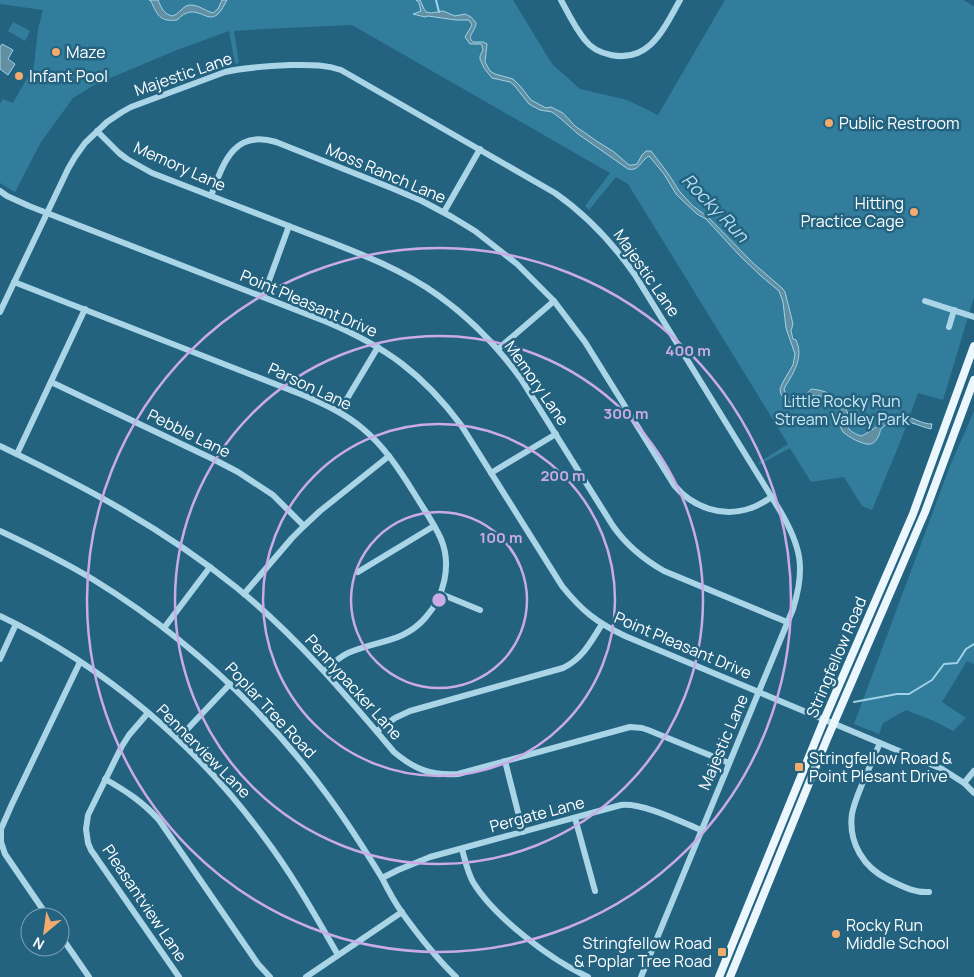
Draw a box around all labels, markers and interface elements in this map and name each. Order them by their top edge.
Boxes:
place label: Maze [66,41,106,63]
marker: Maze [50,46,62,58]
street label: Majestic Lane [131,47,235,101]
place label: Infant Pool [29,65,108,87]
marker: Infant Pool [13,70,25,82]
place label: Public Restroom [839,112,960,134]
marker: Public Restroom [823,117,835,129]
street label: Memory Lane [130,136,230,196]
street label: Moss Ranch Lane [322,138,450,208]
water label: Rocky Run [677,168,755,248]
place label: Hitting Practice Cage [801,192,904,232]
marker: Hitting Practice Cage [908,206,920,218]
street label: Majestic Lane [609,225,685,321]
street label: Point Pleasant Drive [237,264,381,342]
street label: Memory Lane [500,336,574,430]
text: 400 m [665,340,711,361]
street label: Parson Lane [265,357,355,415]
park label: Little Rocky Run Stream Valley Park [775,390,910,430]
street label: Pebble Lane [144,403,234,463]
text: 300 m [604,403,648,424]
text: 200 m [540,465,586,486]
text: 100 m [480,527,522,548]
centre of rings [430,591,448,609]
street label: Stringfellow Road [801,593,871,721]
street label: Point Pleasant Drive [611,606,755,684]
street label: Pennypacker Lane [301,629,407,745]
street label: Poplar Tree Road [221,657,321,763]
street label: Majestic Lane [693,691,753,793]
street label: Pennerview Lane [152,699,256,803]
place label: Stringfellow Road & Point Plesant Drive [809,747,953,787]
marker: Stringfellow Road & Point Plesant Drive [793,761,805,773]
street label: Pergate Lane [487,791,587,837]
street label: Pleasantview Lane [98,840,192,966]
north arrow [20,907,70,957]
place label: Rocky Run Middle School [846,914,949,954]
marker: Rocky Run Middle School [830,928,842,940]
place label: Stringfellow Road & Poplar Tree Road [574,932,712,972]
text: N [29,933,47,955]
marker: Stringfellow Road & Poplar Tree Road [716,946,728,958]

